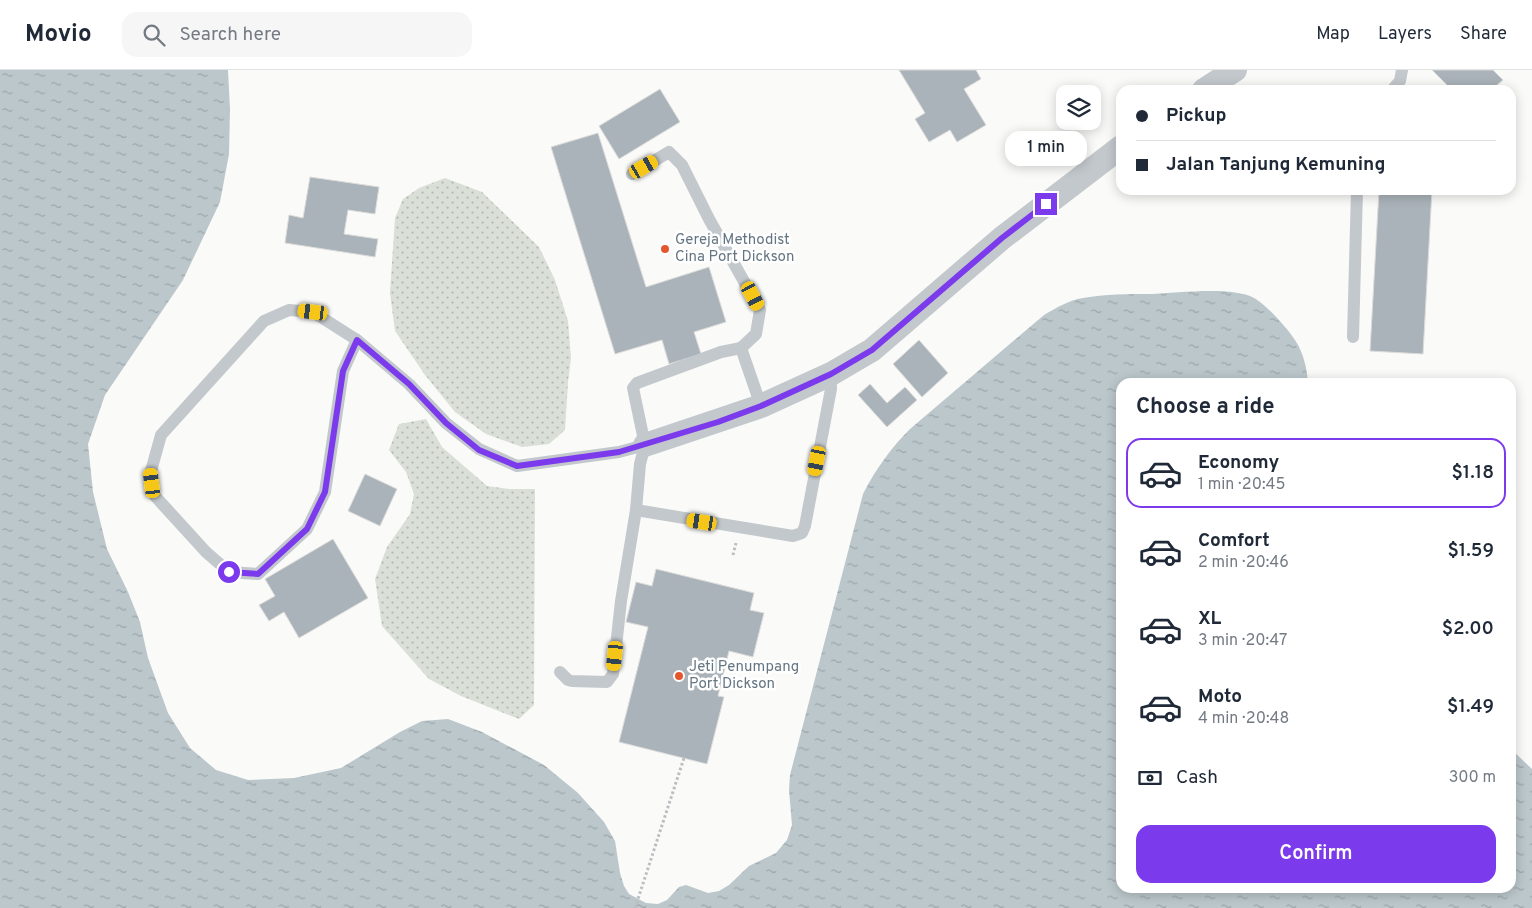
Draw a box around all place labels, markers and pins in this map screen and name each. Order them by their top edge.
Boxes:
place label: Gereja Methodist Cina Port Dickson [675,231,794,267]
marker: Gereja Methodist Cina Port Dickson [659,243,671,255]
place label: Jeti Penumpang Port Dickson [689,658,799,694]
marker: Jeti Penumpang Port Dickson [673,670,685,682]

